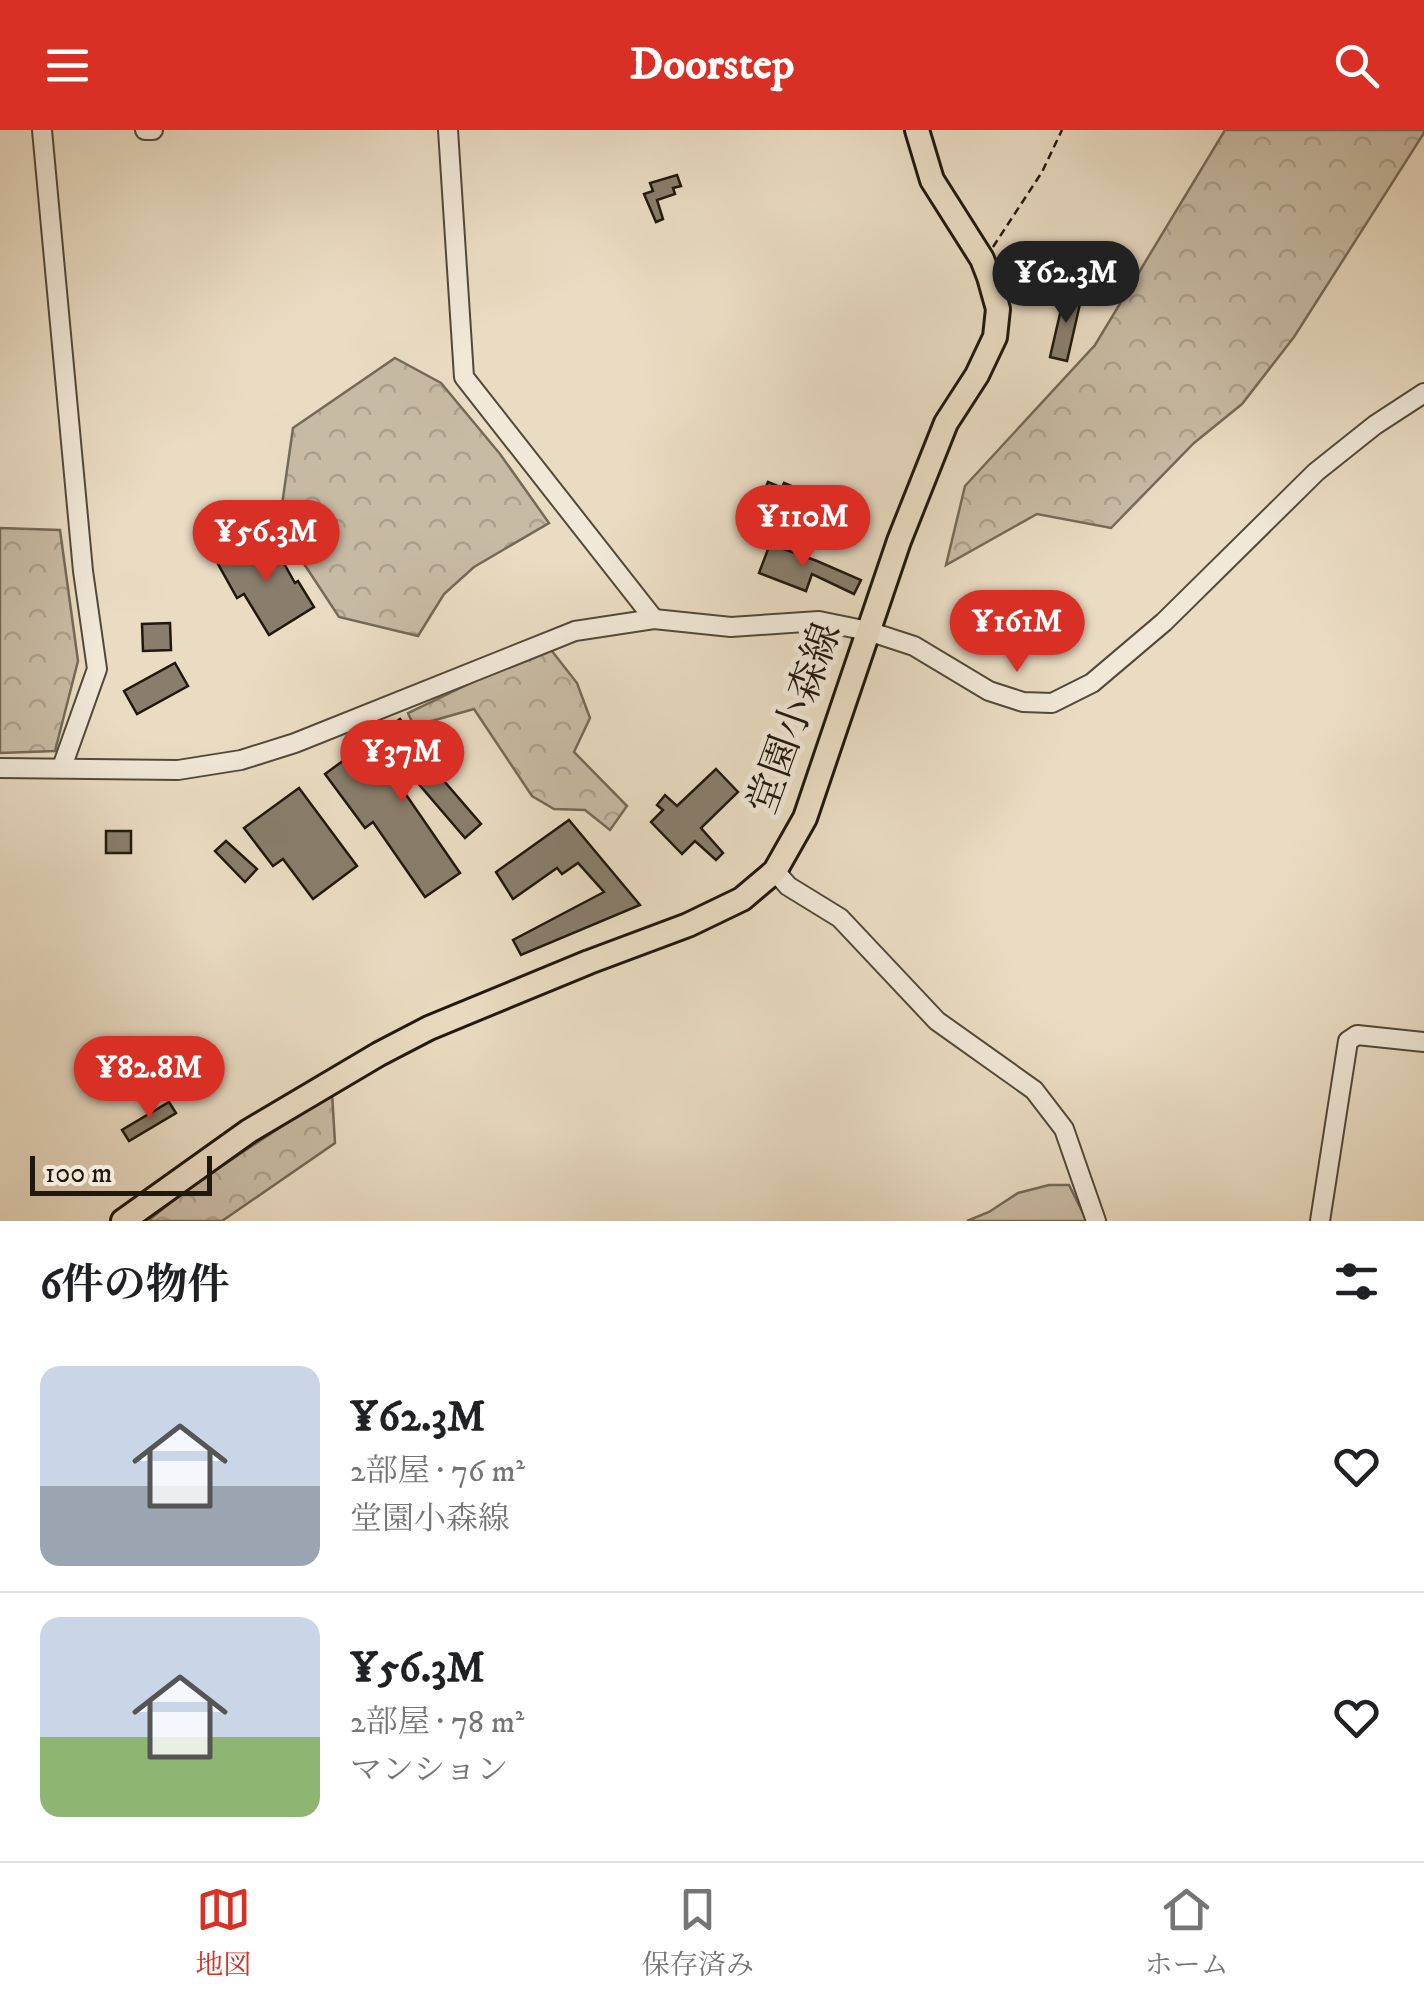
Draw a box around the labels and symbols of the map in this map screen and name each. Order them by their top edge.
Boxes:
pin: ¥62.3M [985,241,1147,326]
pin: ¥110M [733,485,873,570]
pin: ¥56.3M [185,500,347,585]
pin: ¥161M [947,590,1087,675]
street label: 堂園小森線 [738,616,854,822]
pin: ¥37M [343,720,461,805]
pin: ¥82.8M [68,1036,230,1121]
scale bar [30,1151,212,1196]

